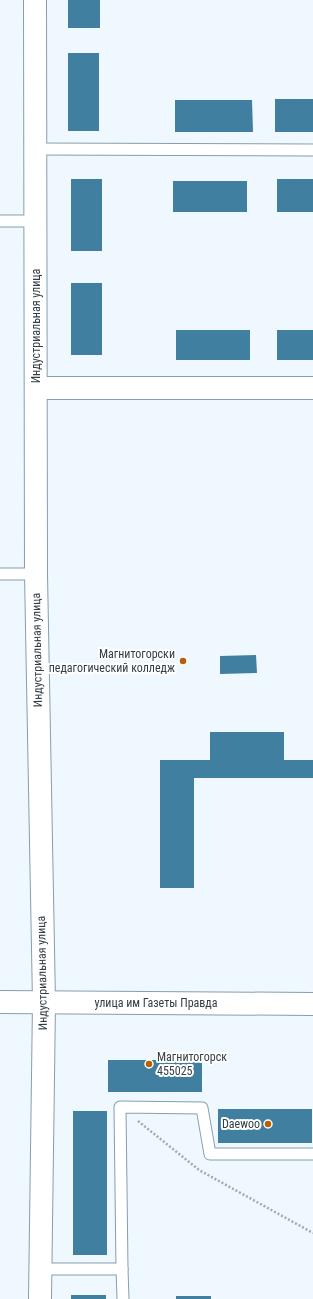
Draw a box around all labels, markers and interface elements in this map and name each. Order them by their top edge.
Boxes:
street label: Индустриальная улица [29,268,43,383]
street label: Индустриальная улица [29,592,45,707]
place label: Магнитогорски педагогический колледж [49,647,175,675]
marker: Магнитогорски педагогический колледж [178,656,188,666]
street label: Индустриальная улица [34,915,50,1030]
street label: улица им Газеты Правда [94,996,218,1010]
place label: Магнитогорск 455025 [157,1050,227,1078]
marker: Магнитогорск 455025 [144,1059,154,1069]
place label: Daewoo [222,1117,260,1131]
marker: Daewoo [263,1119,273,1129]

